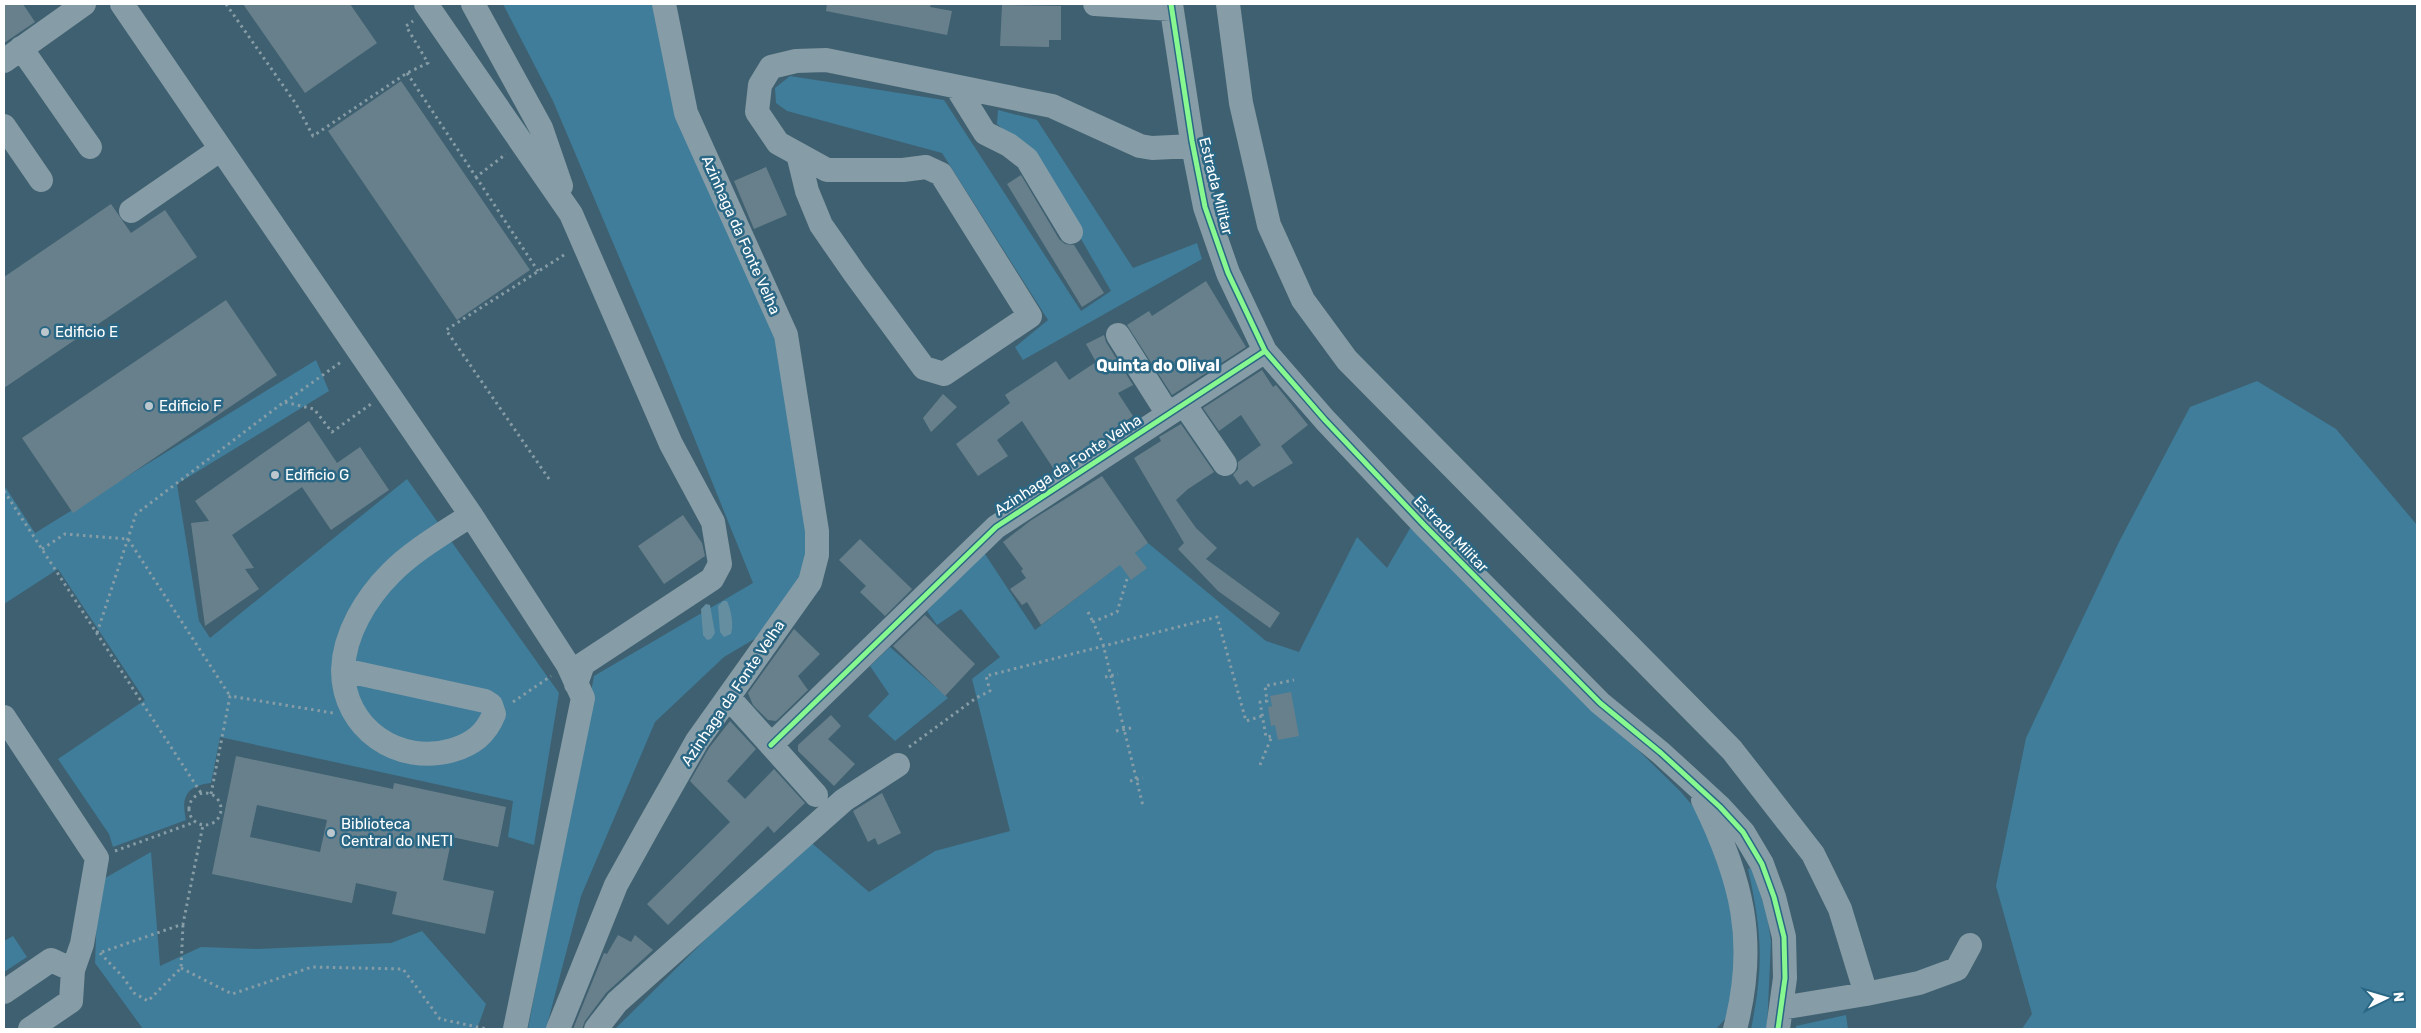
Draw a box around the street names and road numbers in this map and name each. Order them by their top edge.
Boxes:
street label: Estrada Militar [1195,135,1237,237]
street label: Azinhaga da Fonte Velha [698,153,784,317]
street label: Azinhaga da Fonte Velha [991,411,1145,519]
street label: Estrada Militar [1410,492,1492,576]
street label: Azinhaga da Fonte Velha [677,617,789,769]

